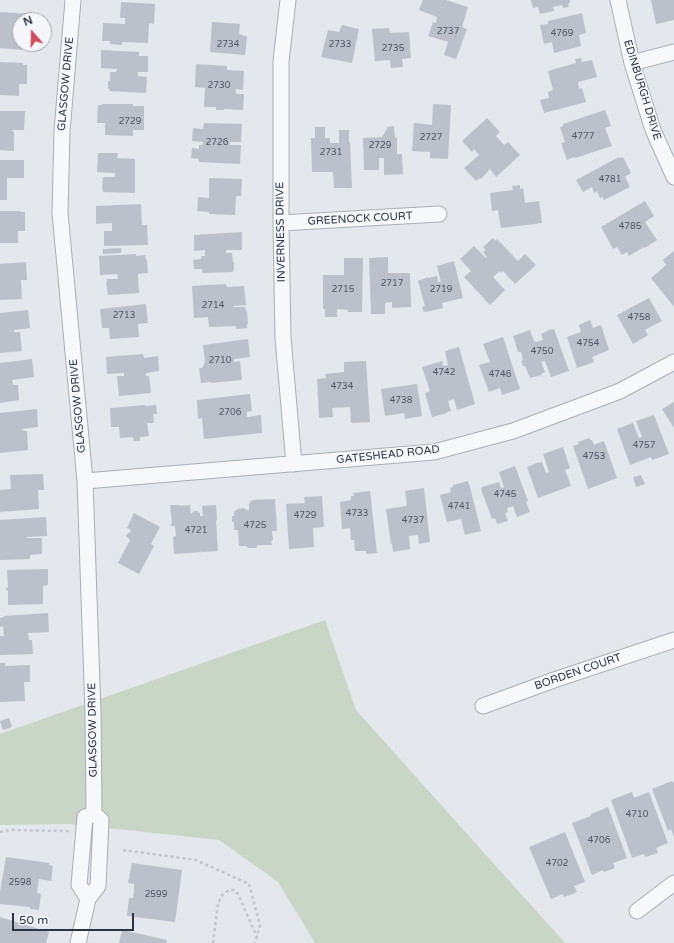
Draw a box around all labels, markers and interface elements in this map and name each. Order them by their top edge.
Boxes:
north arrow [12,12,52,52]
text: N [22,14,34,29]
house number: 2737 [437,27,459,37]
house number: 4769 [551,29,573,39]
street label: GLASGOW DRIVE [55,36,77,132]
street label: EDINBURGH DRIVE [620,38,664,142]
house number: 2734 [217,40,239,50]
house number: 2733 [329,40,351,50]
house number: 2735 [382,44,404,54]
house number: 2730 [208,81,230,91]
house number: 2729 [119,117,141,127]
house number: 4777 [572,132,594,142]
house number: 2727 [420,133,442,143]
house number: 2726 [206,138,228,148]
house number: 2729 [369,141,391,151]
house number: 2731 [320,148,342,158]
house number: 4781 [599,175,621,185]
street label: INVERNESS DRIVE [274,182,288,282]
street label: GREENOCK COURT [307,210,413,228]
house number: 4785 [619,222,641,232]
house number: 2717 [381,279,403,289]
house number: 2715 [332,285,354,295]
house number: 2719 [430,285,452,295]
house number: 2714 [202,301,224,311]
house number: 2713 [113,311,135,321]
house number: 4758 [628,313,650,323]
house number: 4754 [577,339,599,349]
house number: 4750 [531,347,553,357]
house number: 2710 [209,356,231,366]
street label: GLASGOW DRIVE [67,358,89,454]
house number: 4742 [433,368,455,378]
house number: 4746 [489,370,511,380]
house number: 4734 [331,382,353,392]
house number: 4738 [390,396,412,406]
house number: 2706 [219,408,241,418]
house number: 4757 [633,441,655,451]
street label: GATESHEAD ROAD [336,443,440,467]
house number: 4753 [583,452,605,462]
house number: 4745 [494,490,516,500]
house number: 4741 [448,502,470,512]
house number: 4733 [346,509,368,519]
house number: 4729 [294,511,316,521]
house number: 4737 [402,516,424,526]
house number: 4725 [244,521,266,531]
house number: 4721 [185,526,207,536]
street label: BORDEN COURT [533,651,623,693]
street label: GLASGOW DRIVE [86,683,100,777]
house number: 4710 [626,810,648,820]
house number: 4706 [588,836,610,846]
house number: 4702 [546,859,568,869]
house number: 2598 [9,878,31,888]
house number: 2599 [145,890,167,900]
scale bar [14,905,136,931]
text: 50 m [19,913,48,927]

